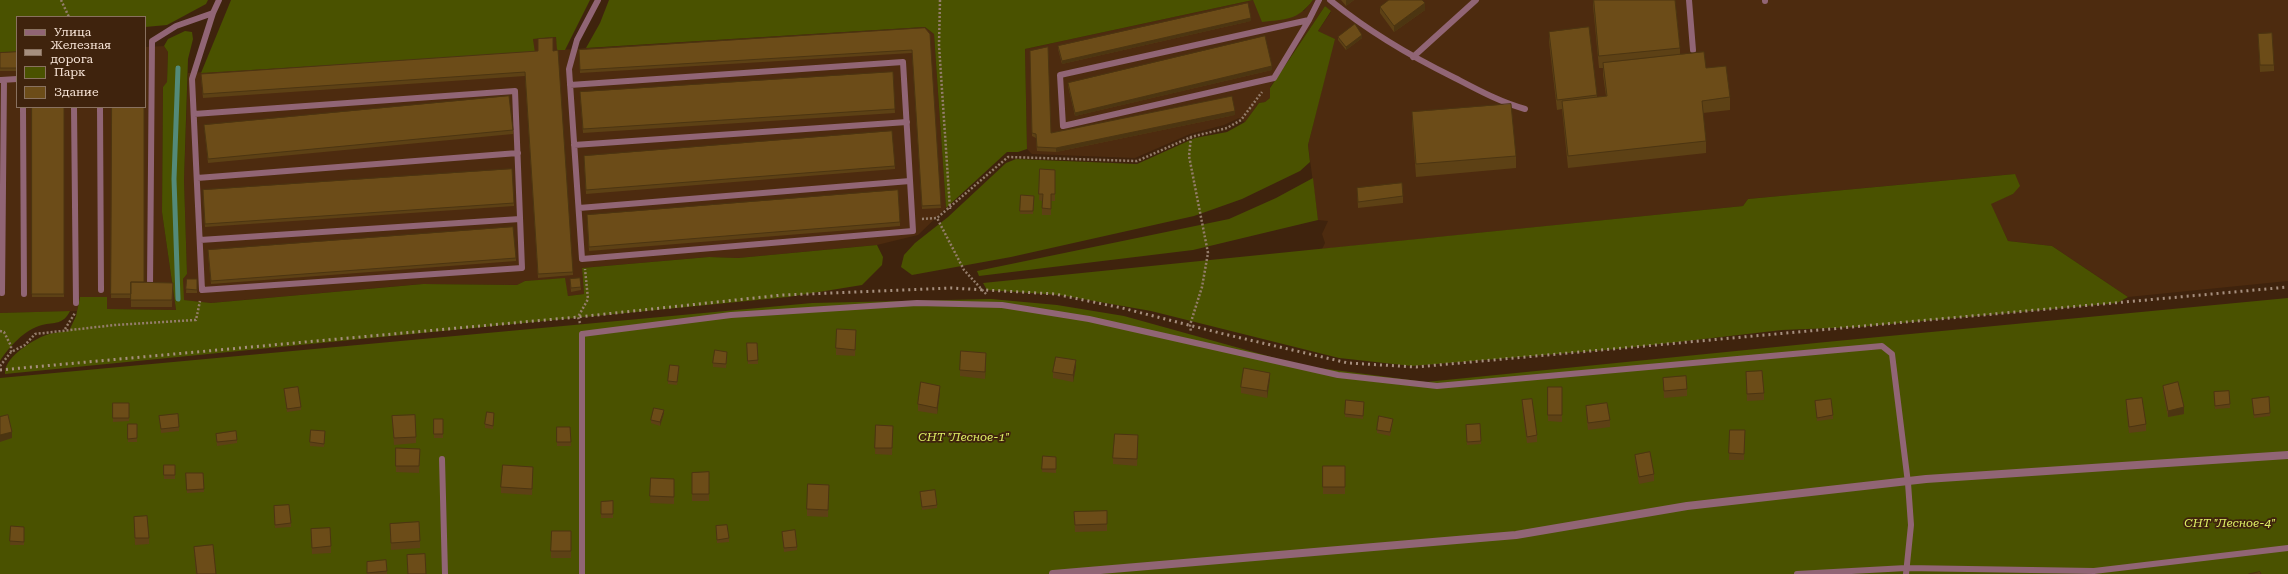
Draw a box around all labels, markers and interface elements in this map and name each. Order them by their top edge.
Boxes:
legend [16,16,146,108]
text: Улица [54,25,91,39]
text: Железная дорога [50,38,111,66]
text: Парк [54,65,86,79]
text: Здание [54,85,98,99]
park label: СНТ "Лесное-1" [918,430,1010,444]
park label: СНТ "Лесное-4" [2184,516,2276,530]

